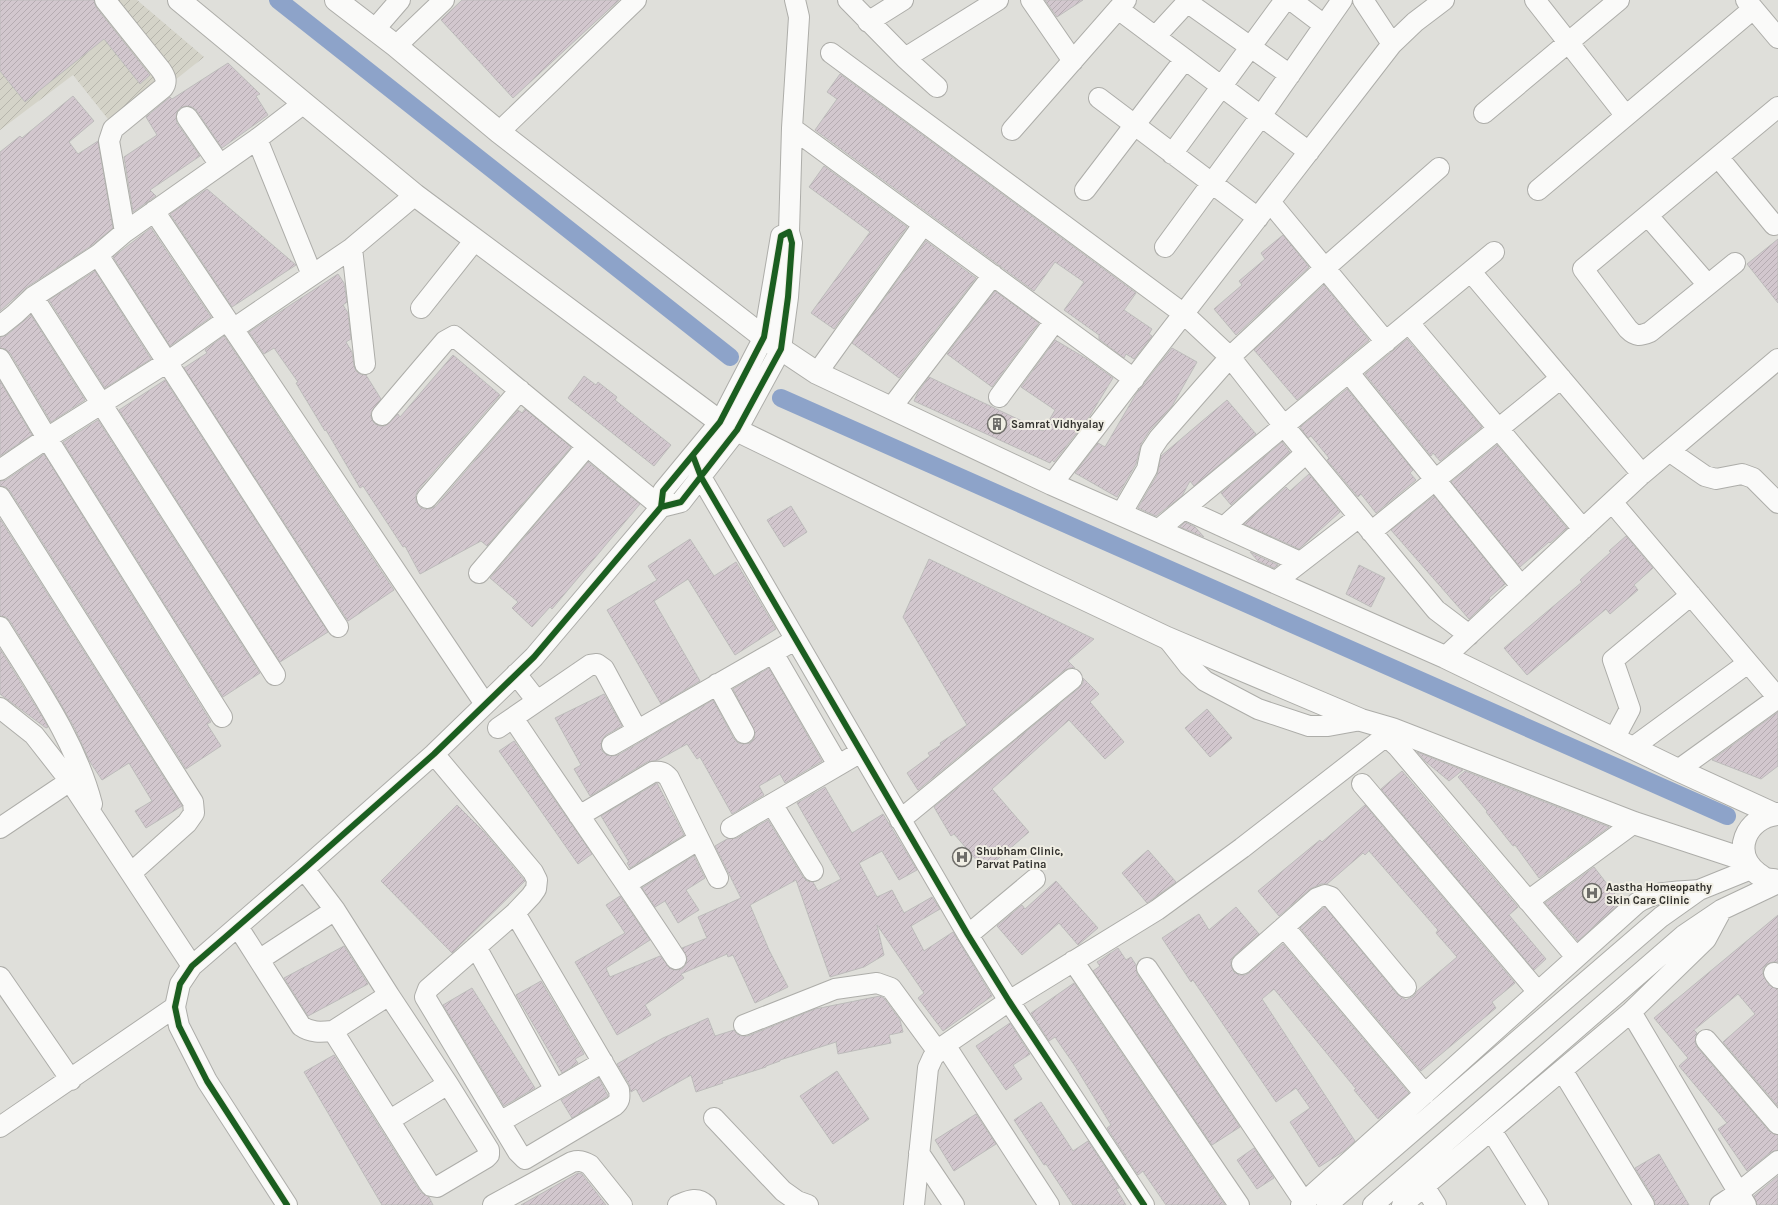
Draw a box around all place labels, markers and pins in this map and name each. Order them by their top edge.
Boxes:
building icon: Samrat Vidhyalay [986,413,1008,435]
place label: Samrat Vidhyalay [1011,418,1104,431]
place label: Shubham Clinic, Parvat Patina [976,845,1063,871]
hospital icon: Shubham Clinic, Parvat Patina [951,846,973,868]
place label: Aastha Homeopathy Skin Care Clinic [1606,881,1712,907]
hospital icon: Aastha Homeopathy Skin Care Clinic [1581,882,1603,904]

